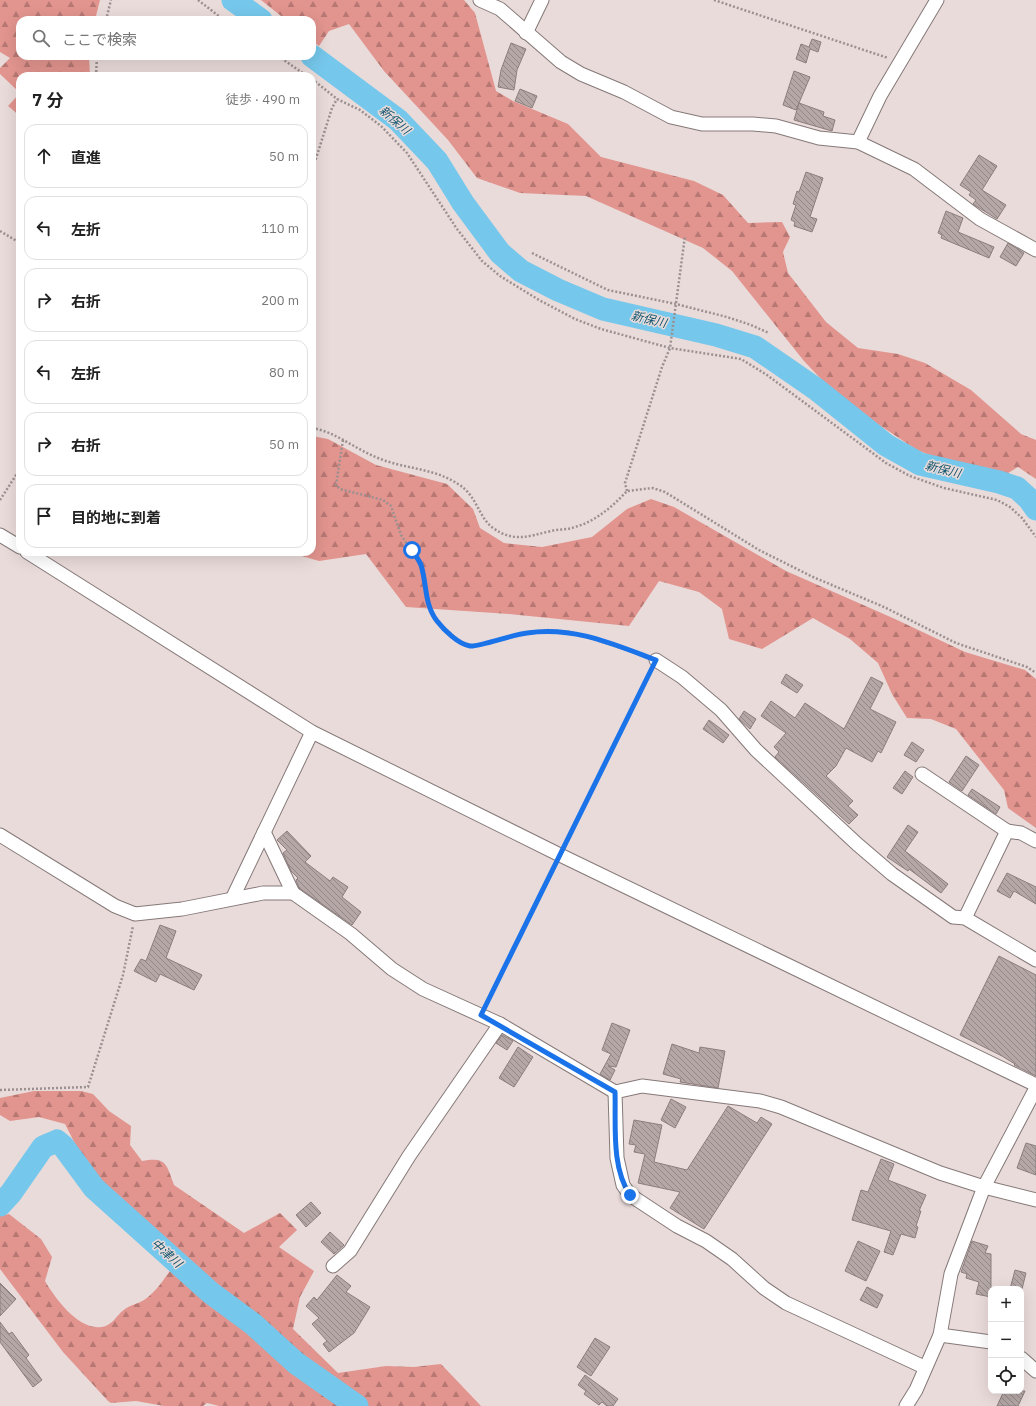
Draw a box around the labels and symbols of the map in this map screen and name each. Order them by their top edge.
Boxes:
water label: 新保川 [376,103,415,139]
water label: 新保川 [630,308,670,331]
water label: 新保川 [924,457,964,481]
route start [403,541,421,559]
route end [621,1186,639,1204]
water label: 中津川 [149,1235,187,1272]

